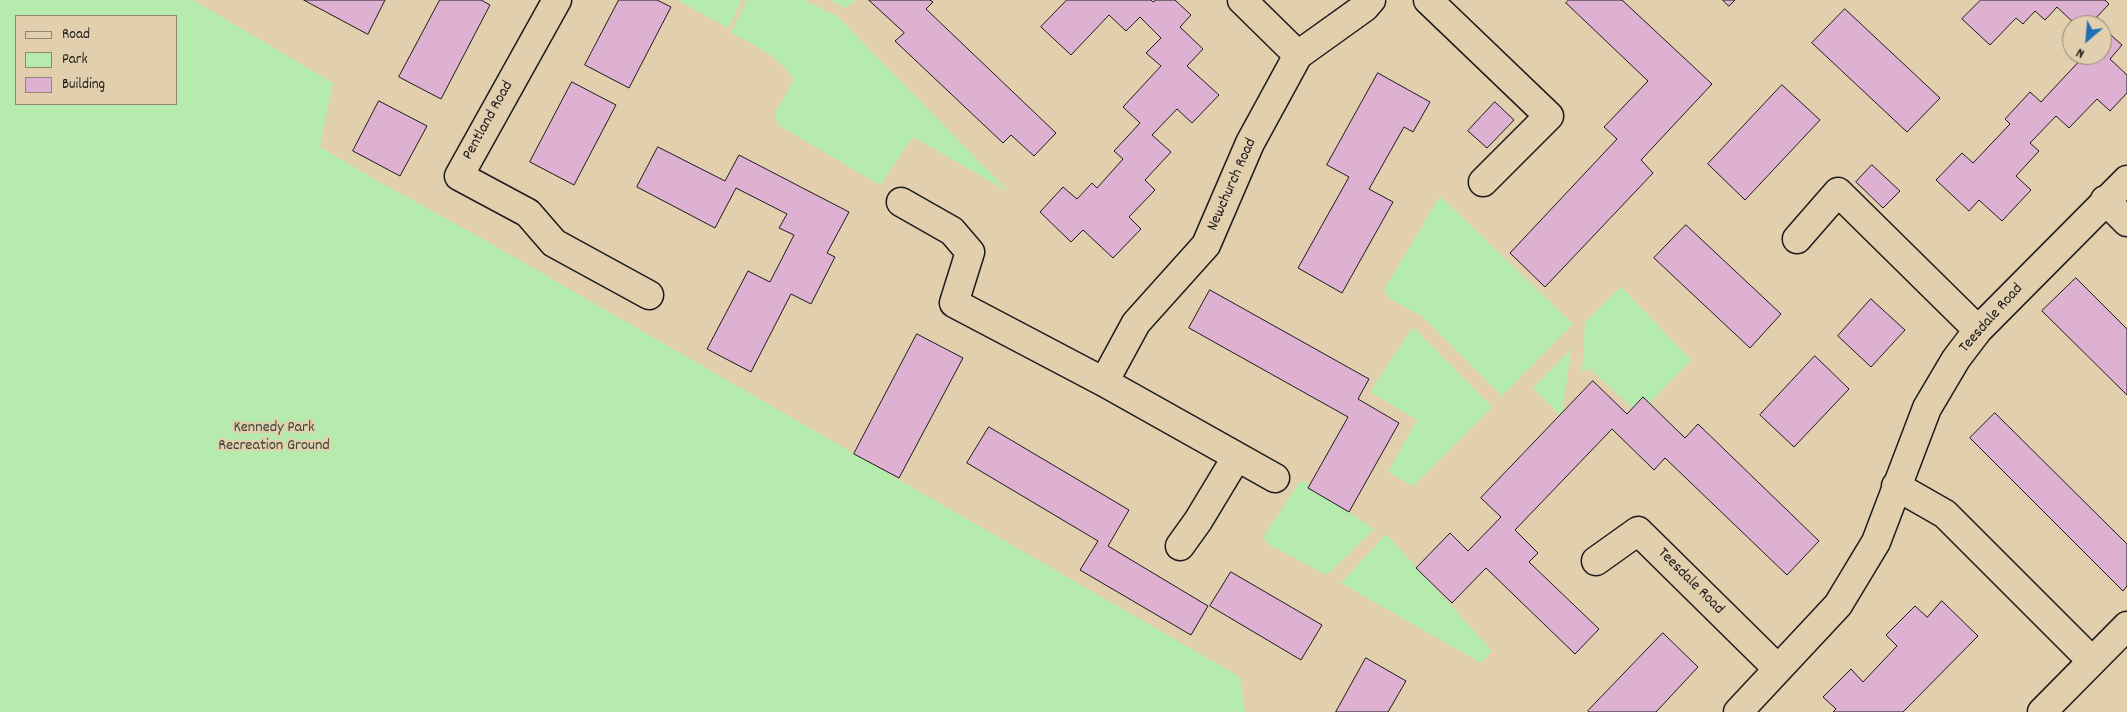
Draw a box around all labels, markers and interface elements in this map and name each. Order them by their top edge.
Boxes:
legend [15,15,178,105]
north arrow [2062,15,2112,65]
text: Road [62,24,90,46]
text: N [2073,42,2088,63]
text: Park [62,49,88,71]
text: Building [62,74,105,96]
street label: Pentland Road [459,78,519,164]
street label: Newchurch Road [1204,136,1262,234]
street label: Teesdale Road [1956,280,2028,358]
park label: Kennedy Park Recreation Ground [218,419,330,457]
street label: Teesdale Road [1653,545,1727,619]

